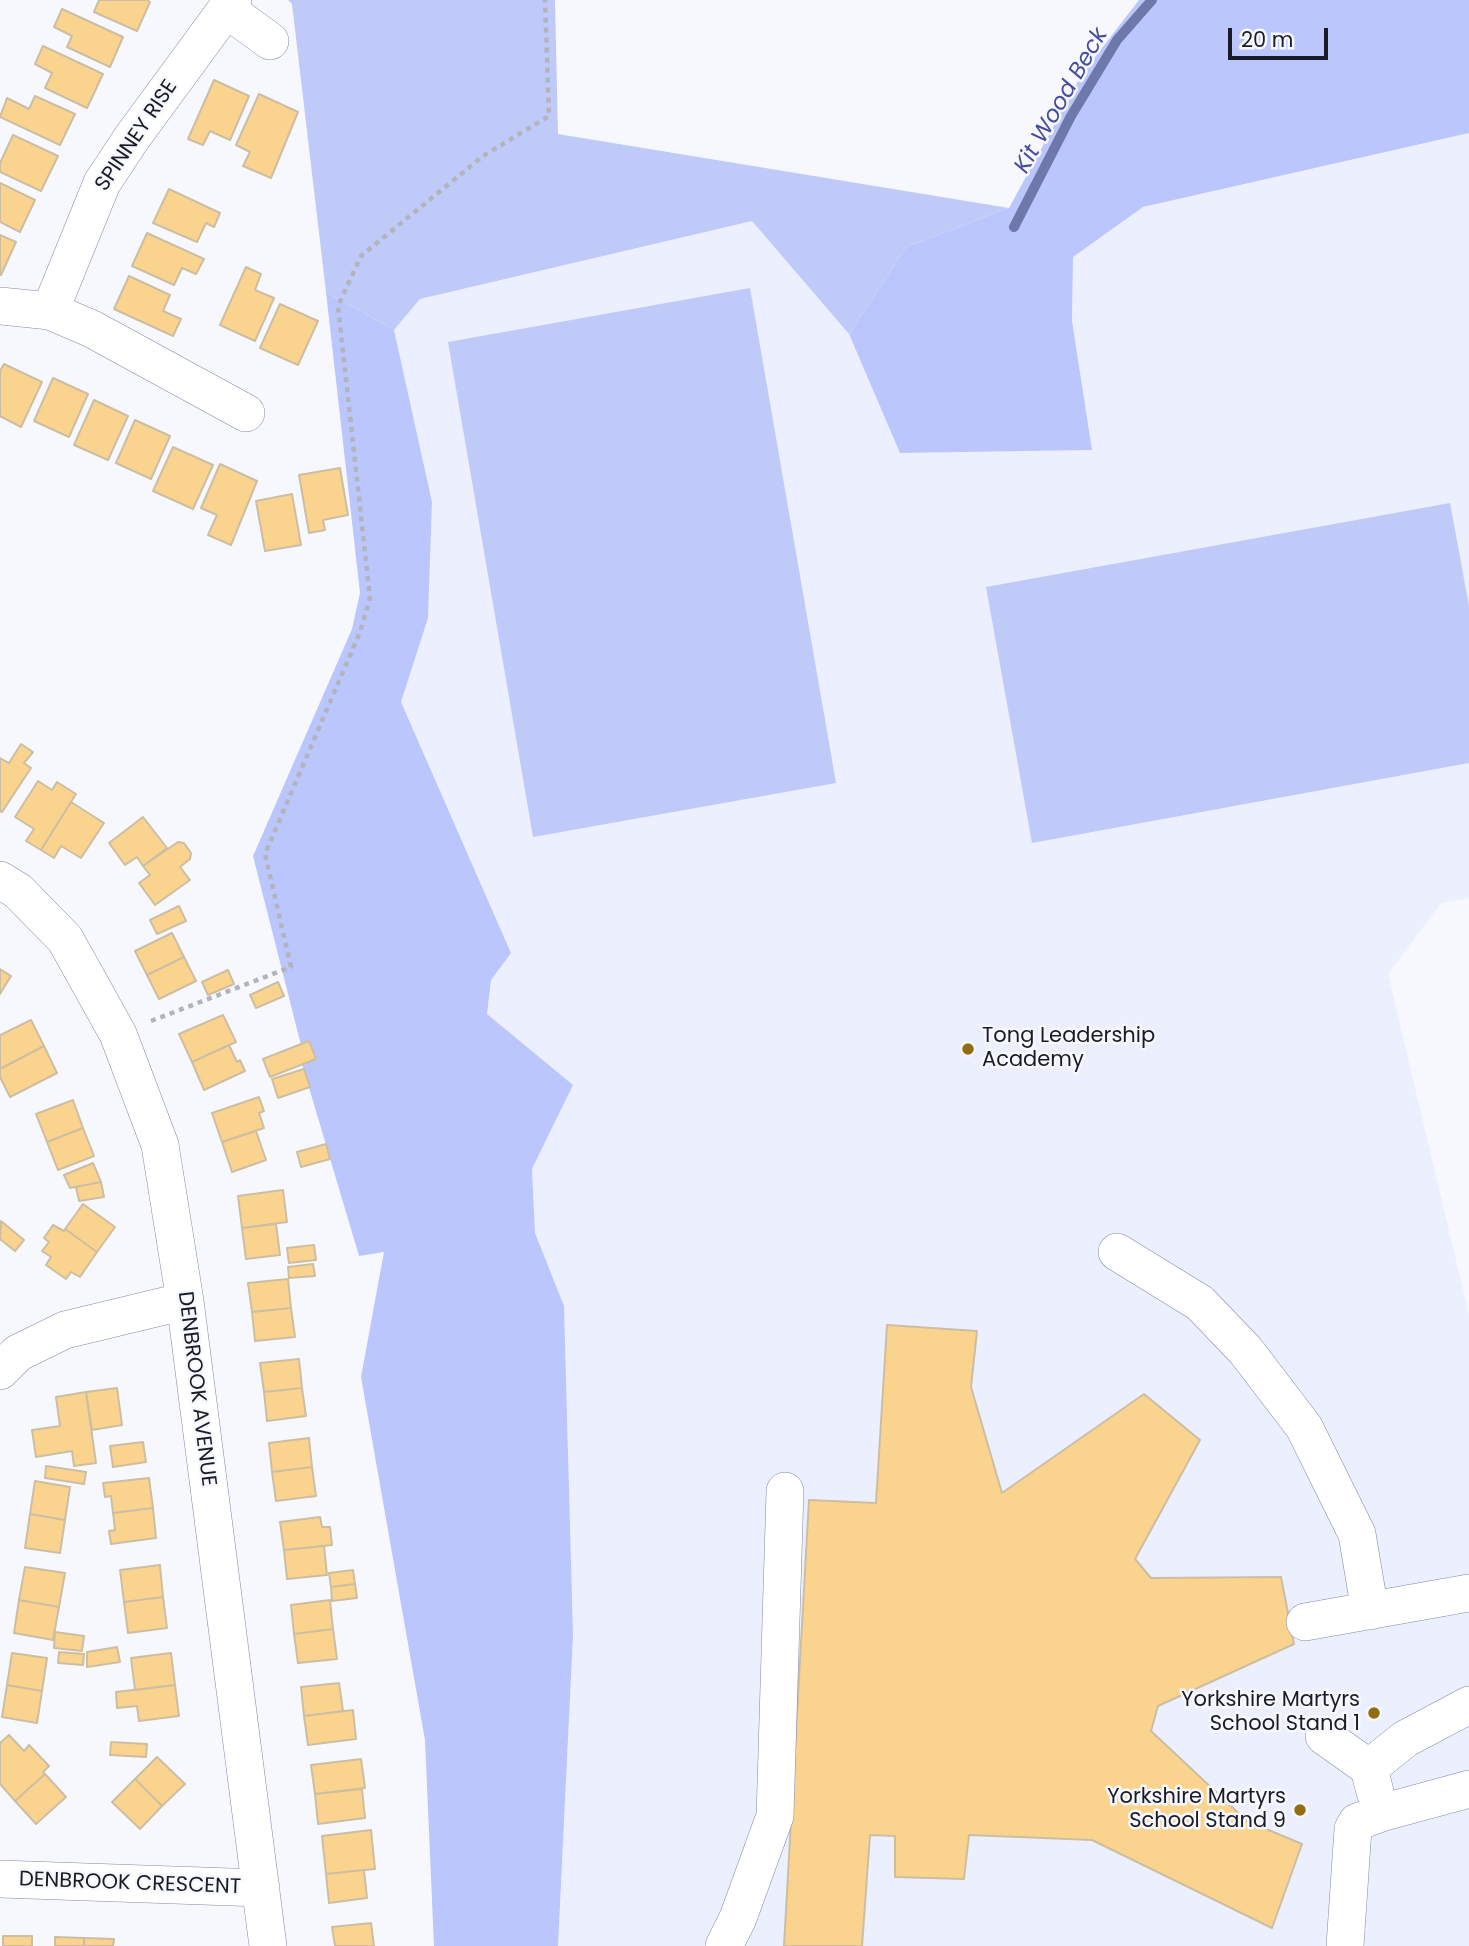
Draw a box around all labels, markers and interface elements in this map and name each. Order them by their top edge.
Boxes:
scale bar [1231,14,1331,58]
water label: Kit Wood Beck [1009,23,1115,179]
text: 20 m [1241,25,1294,54]
street label: SPINNEY RISE [91,76,183,196]
place label: Tong Leadership Academy [982,1024,1155,1074]
marker: Tong Leadership Academy [960,1041,976,1057]
street label: DENBROOK AVENUE [172,1290,220,1488]
place label: Yorkshire Martyrs School Stand 1 [1181,1688,1360,1738]
marker: Yorkshire Martyrs School Stand 1 [1366,1705,1382,1721]
place label: Yorkshire Martyrs School Stand 9 [1107,1785,1286,1835]
marker: Yorkshire Martyrs School Stand 9 [1292,1802,1308,1818]
street label: DENBROOK CRESCENT [18,1868,242,1900]

